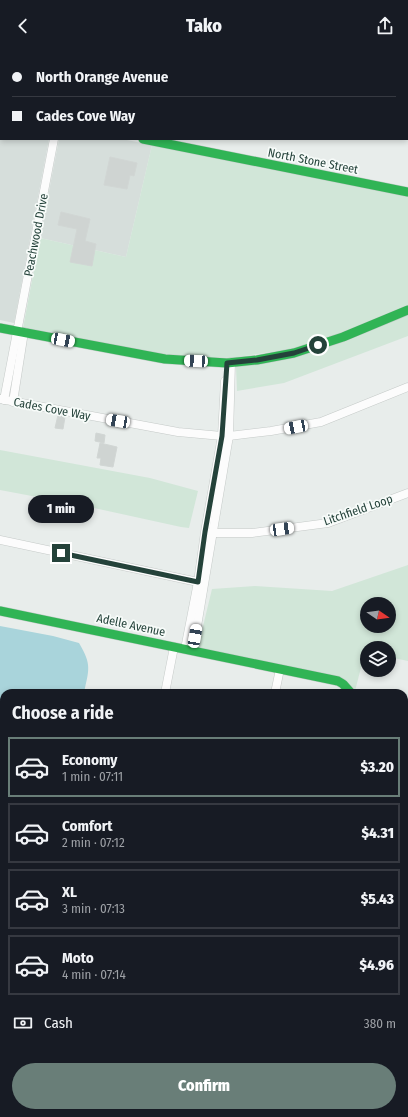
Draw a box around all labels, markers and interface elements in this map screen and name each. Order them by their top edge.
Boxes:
icon: back [12,15,34,37]
text: Tako [186,15,222,37]
icon: share [374,15,396,37]
text: North Orange Avenue [36,68,168,86]
text: Cades Cove Way [36,107,135,125]
street label: North Stone Street [267,145,359,177]
street label: Peachwood Drive [21,192,51,278]
car [50,332,76,348]
route start [309,336,327,354]
car [184,354,208,368]
street label: Cades Cove Way [12,395,92,423]
car [105,413,131,429]
car [283,419,309,435]
street label: Litchfield Loop [322,492,394,528]
callout: 1 min [28,495,94,523]
text: 1 min [47,501,75,516]
car [269,521,295,537]
route end [52,544,70,562]
north arrow [360,597,396,633]
map controls [360,597,396,677]
street label: Adelle Avenue [95,611,167,639]
car [187,623,203,649]
button: layers [360,641,396,677]
text: Choose a ride [12,702,114,724]
icon: car [14,749,50,785]
text: Economy [62,751,117,769]
text: $3.20 [360,758,394,776]
text: 1 min · 07:11 [62,769,123,784]
icon: car [14,815,50,851]
text: Comfort [62,817,113,835]
text: $4.31 [361,824,394,842]
text: 2 min · 07:12 [62,835,125,850]
icon: car [14,881,50,917]
text: XL [62,883,77,901]
text: $5.43 [361,890,394,908]
text: 3 min · 07:13 [62,901,125,916]
icon: car [14,947,50,983]
text: Moto [62,949,94,967]
text: $4.96 [360,956,394,974]
text: 4 min · 07:14 [62,967,126,982]
icon: cash [12,1012,34,1034]
text: Cash [44,1014,73,1032]
text: 380 m [364,1016,396,1031]
button: Confirm [12,1063,396,1109]

